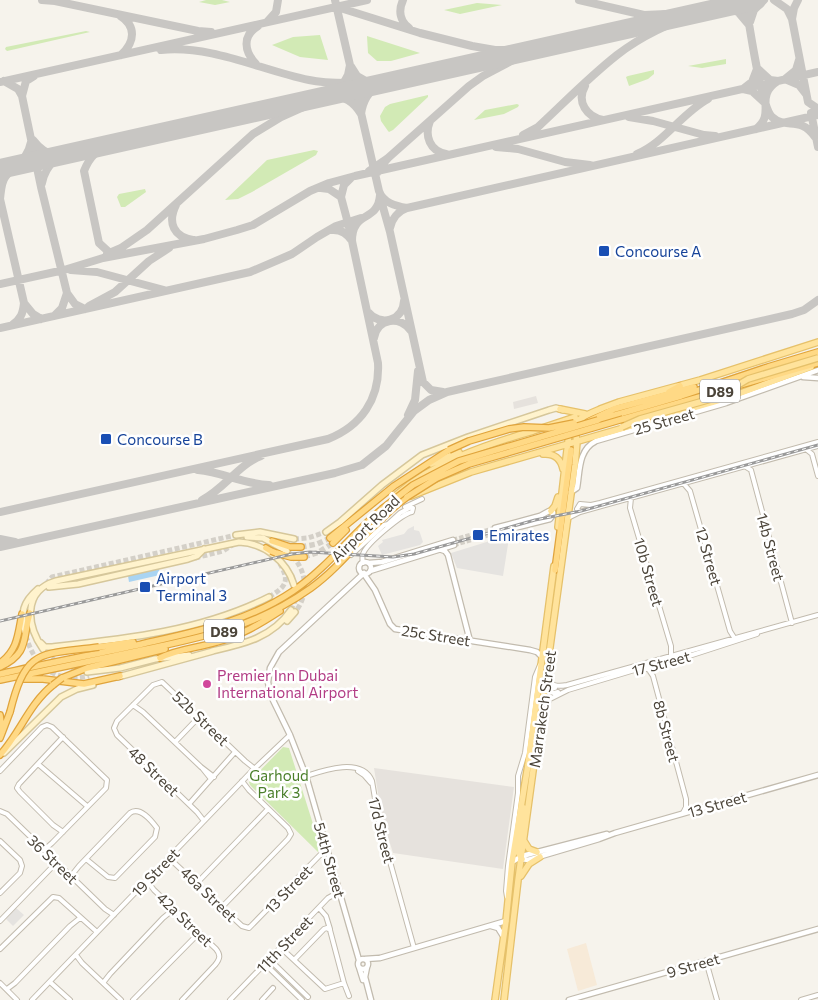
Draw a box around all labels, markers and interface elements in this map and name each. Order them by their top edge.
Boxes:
place label: Concourse A [615,242,701,260]
marker: Concourse A [597,244,611,258]
road number: D89 [700,380,740,402]
street label: 25 Street [632,404,696,438]
place label: Concourse B [117,430,203,448]
marker: Concourse B [99,432,113,446]
street label: Airport Road [327,491,403,565]
street label: 14b Street [753,511,789,583]
street label: 12 Street [692,525,726,587]
place label: Emirates [489,526,549,544]
marker: Emirates [471,528,485,542]
street label: 10b Street [631,536,667,608]
place label: Airport Terminal 3 [156,569,227,604]
marker: Airport Terminal 3 [138,580,152,594]
road number: D89 [204,620,244,642]
street label: 25c Street [400,621,472,649]
street label: 17 Street [630,647,692,679]
street label: Marrakech Street [525,649,559,769]
place label: Premier Inn Dubai International Airport [217,666,358,701]
marker: Premier Inn Dubai International Airport [201,678,213,690]
street label: 52b Street [169,687,233,749]
street label: 8b Street [650,698,684,764]
street label: 48 Street [125,743,183,799]
park label: Garhoud Park 3 [249,766,309,801]
street label: 13 Street [686,787,748,821]
street label: 17d Street [365,795,399,865]
street label: 54th Street [311,820,349,900]
street label: 36 Street [24,831,82,887]
street label: 19 Street [127,844,183,900]
street label: 13 Street [261,861,315,917]
street label: 46a Street [177,863,241,925]
street label: 42a Street [153,888,217,950]
street label: 11th Street [252,912,316,976]
street label: 9 Street [664,949,722,981]

